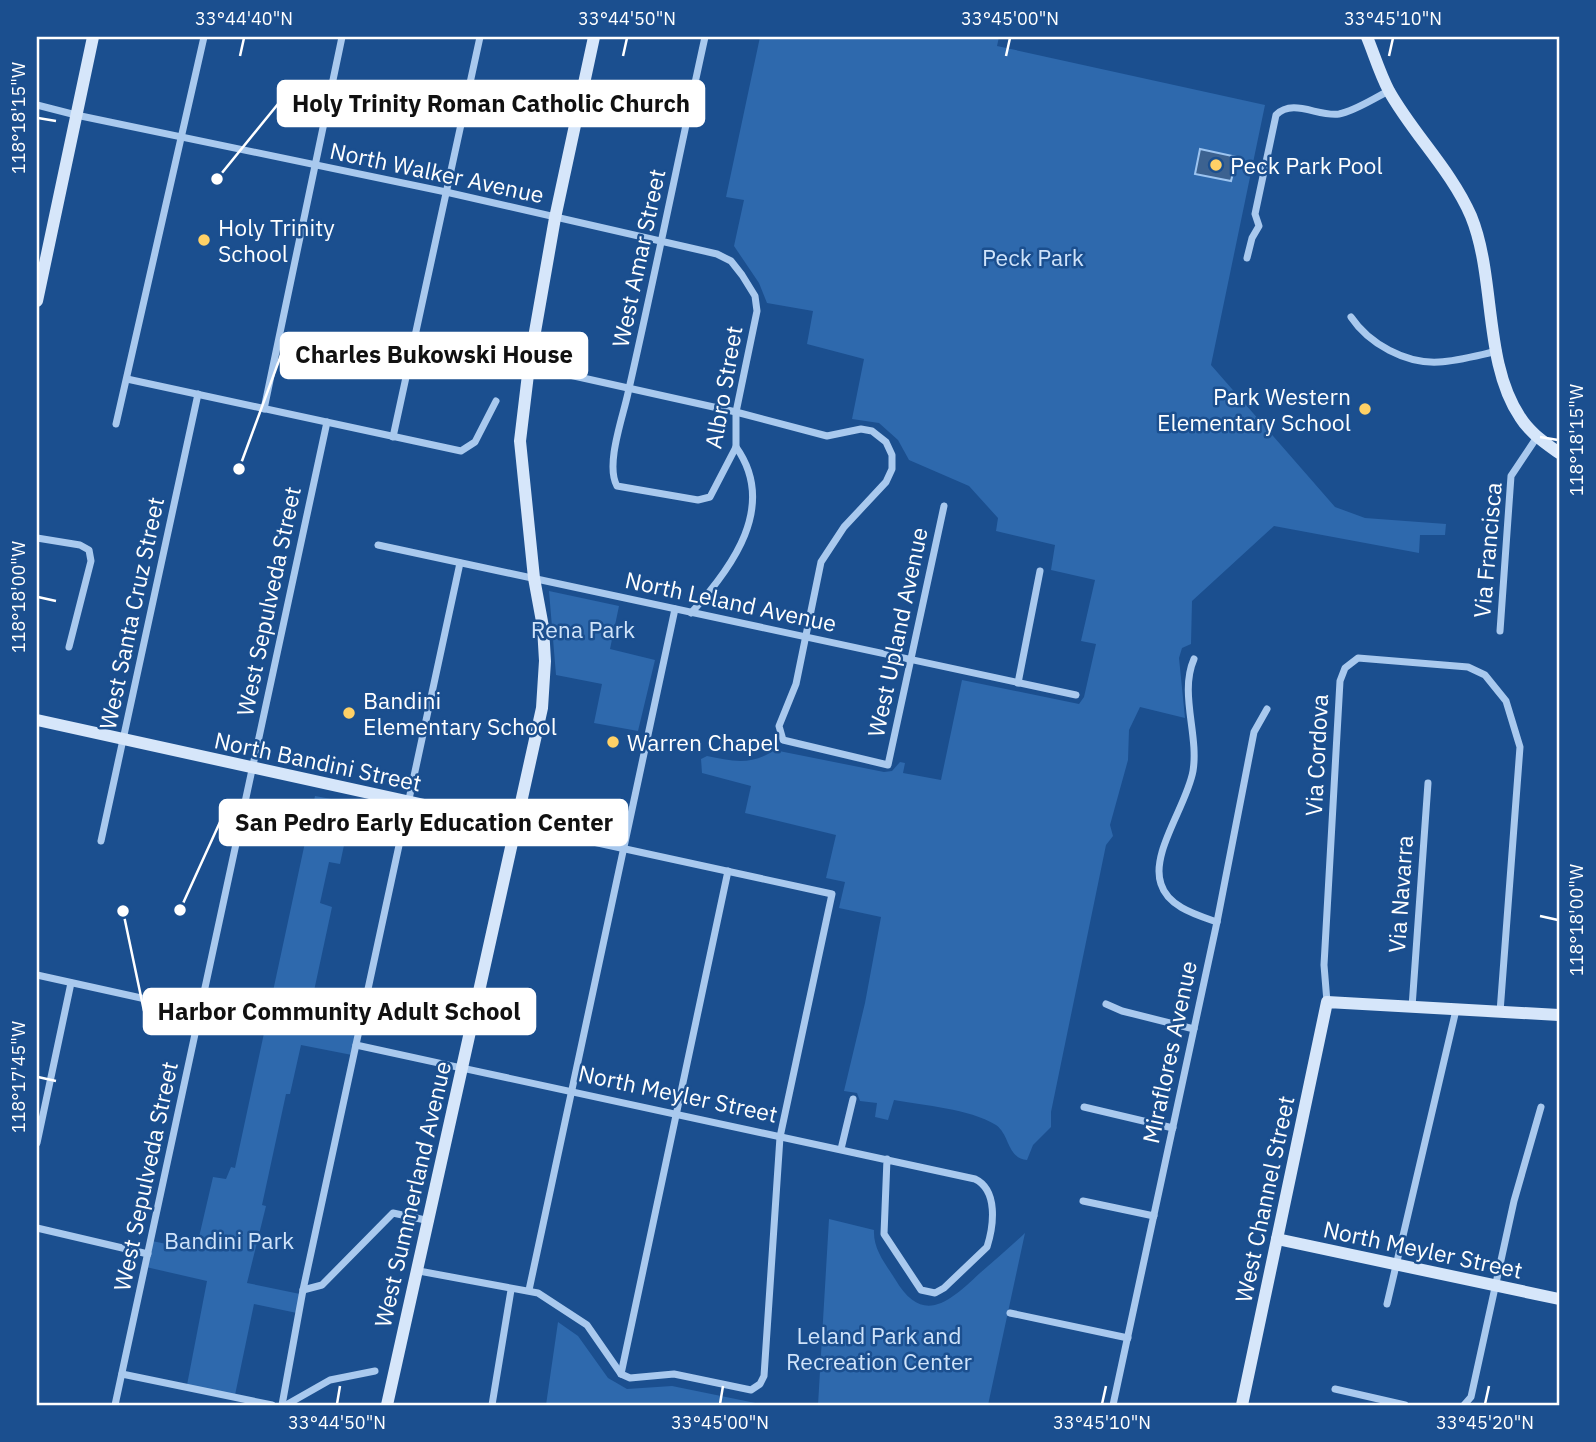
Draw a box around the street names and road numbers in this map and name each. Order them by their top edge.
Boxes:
street label: North Walker Avenue [327,135,547,209]
street label: West Amar Street [604,166,672,350]
street label: Albro Street [697,323,749,451]
street label: Via Francisca [1466,481,1508,619]
street label: West Sepulveda Street [229,484,307,718]
street label: West Santa Cruz Street [92,494,170,732]
street label: West Upland Avenue [860,525,934,739]
street label: North Leland Avenue [623,564,839,638]
street label: Via Cordova [1298,693,1334,817]
street label: North Bandini Street [212,724,424,798]
street label: Via Navarra [1381,834,1419,954]
street label: Miraflores Avenue [1135,958,1203,1146]
street label: North Meyler Street [576,1057,780,1129]
street label: West Summerland Avenue [367,1058,457,1330]
street label: West Sepulveda Street [106,1059,184,1293]
street label: West Channel Street [1227,1093,1301,1305]
street label: North Meyler Street [1321,1213,1525,1285]

